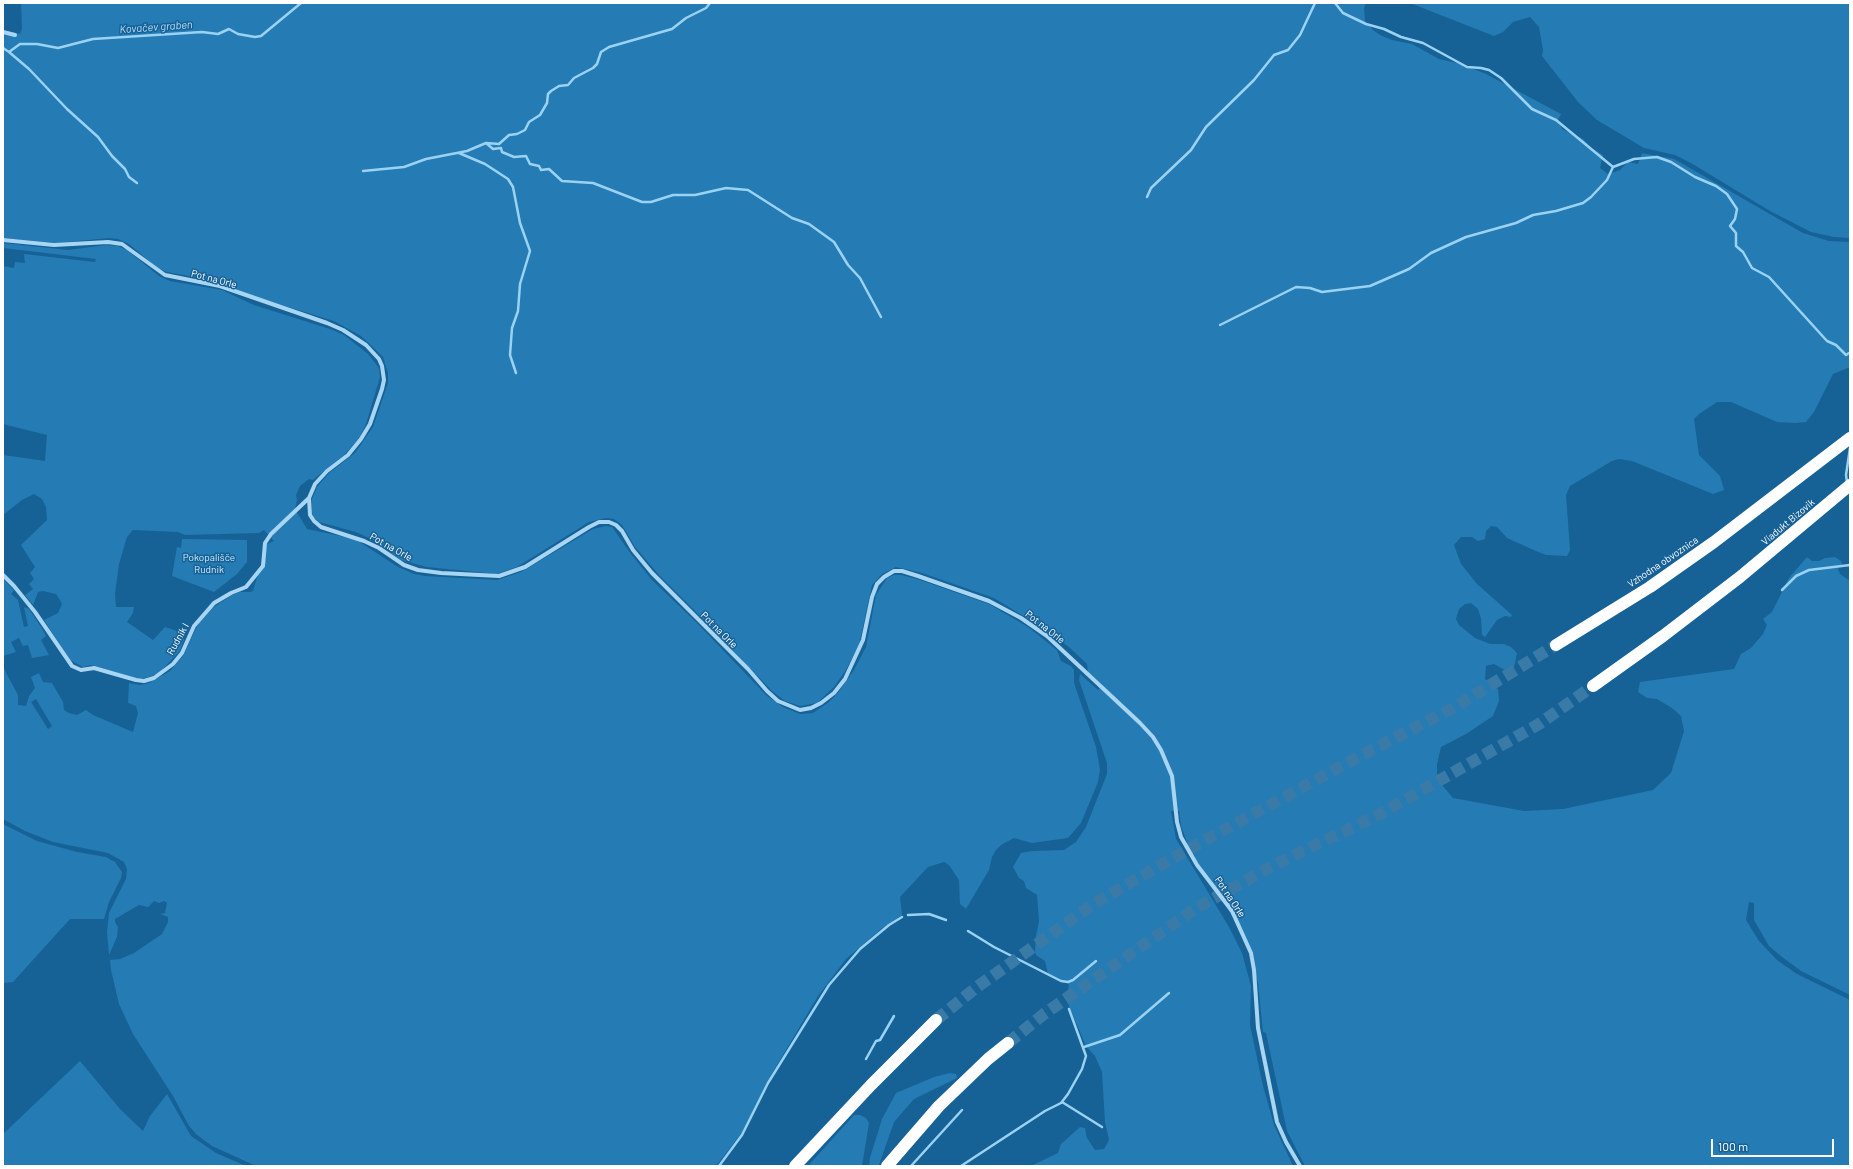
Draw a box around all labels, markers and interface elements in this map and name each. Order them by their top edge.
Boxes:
water label: Kovačev graben [119,18,193,36]
street label: Pot na Orle [190,267,238,291]
street label: Viadukt Bizovik [1759,496,1817,548]
street label: Pot na Orle [368,530,414,564]
street label: Vzhodna obvoznica [1625,534,1701,590]
park label: Pokopališče Rudnik [183,552,235,576]
street label: Pot na Orle [1023,608,1067,646]
street label: Pot na Orle [698,609,740,651]
street label: Rudnik I [164,621,192,657]
street label: Pot na Orle [1212,874,1248,920]
scale bar [1713,1131,1836,1157]
text: 100 m [1718,1139,1748,1153]

